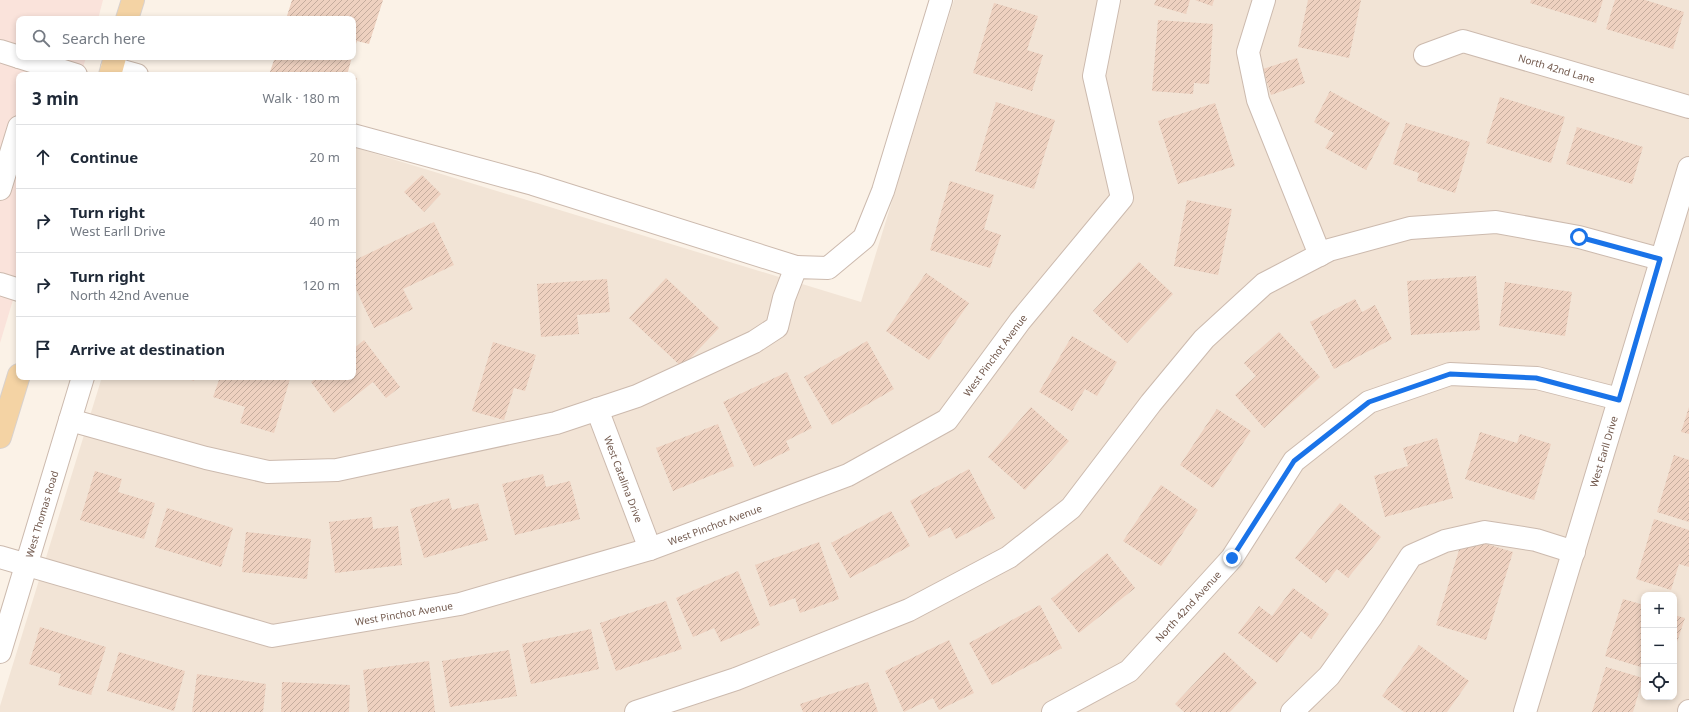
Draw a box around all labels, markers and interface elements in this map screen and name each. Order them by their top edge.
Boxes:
search box [16,16,356,60]
icon: search [30,27,52,49]
text: Search here [62,28,145,48]
street label: North 42nd Lane [1517,50,1597,86]
text: 3 min [32,87,79,110]
text: Walk · 180 m [262,89,340,107]
icon: ahead [32,146,54,168]
text: Continue [70,147,138,167]
text: 20 m [310,148,340,166]
text: Turn right [70,202,145,222]
icon: right [32,210,54,232]
text: 40 m [310,212,340,230]
text: West Earll Drive [70,222,166,240]
route start [1570,228,1588,246]
text: Turn right [70,266,145,286]
icon: right [32,274,54,296]
text: 120 m [302,276,340,294]
text: North 42nd Avenue [70,286,189,304]
street label: West Pinchot Avenue [960,311,1030,399]
icon: arrive [32,338,54,360]
text: Arrive at destination [70,339,225,359]
street label: West Earll Drive [1586,414,1621,489]
street label: West Catalina Drive [601,434,646,525]
street label: West Thomas Road [22,469,61,559]
street label: West Pinchot Avenue [666,501,764,549]
route end [1223,549,1241,567]
street label: North 42nd Avenue [1152,567,1224,645]
map controls [1641,592,1677,700]
button: + [1641,592,1677,628]
street label: West Pinchot Avenue [354,598,454,629]
button: − [1641,628,1677,664]
button: locate [1641,664,1677,700]

